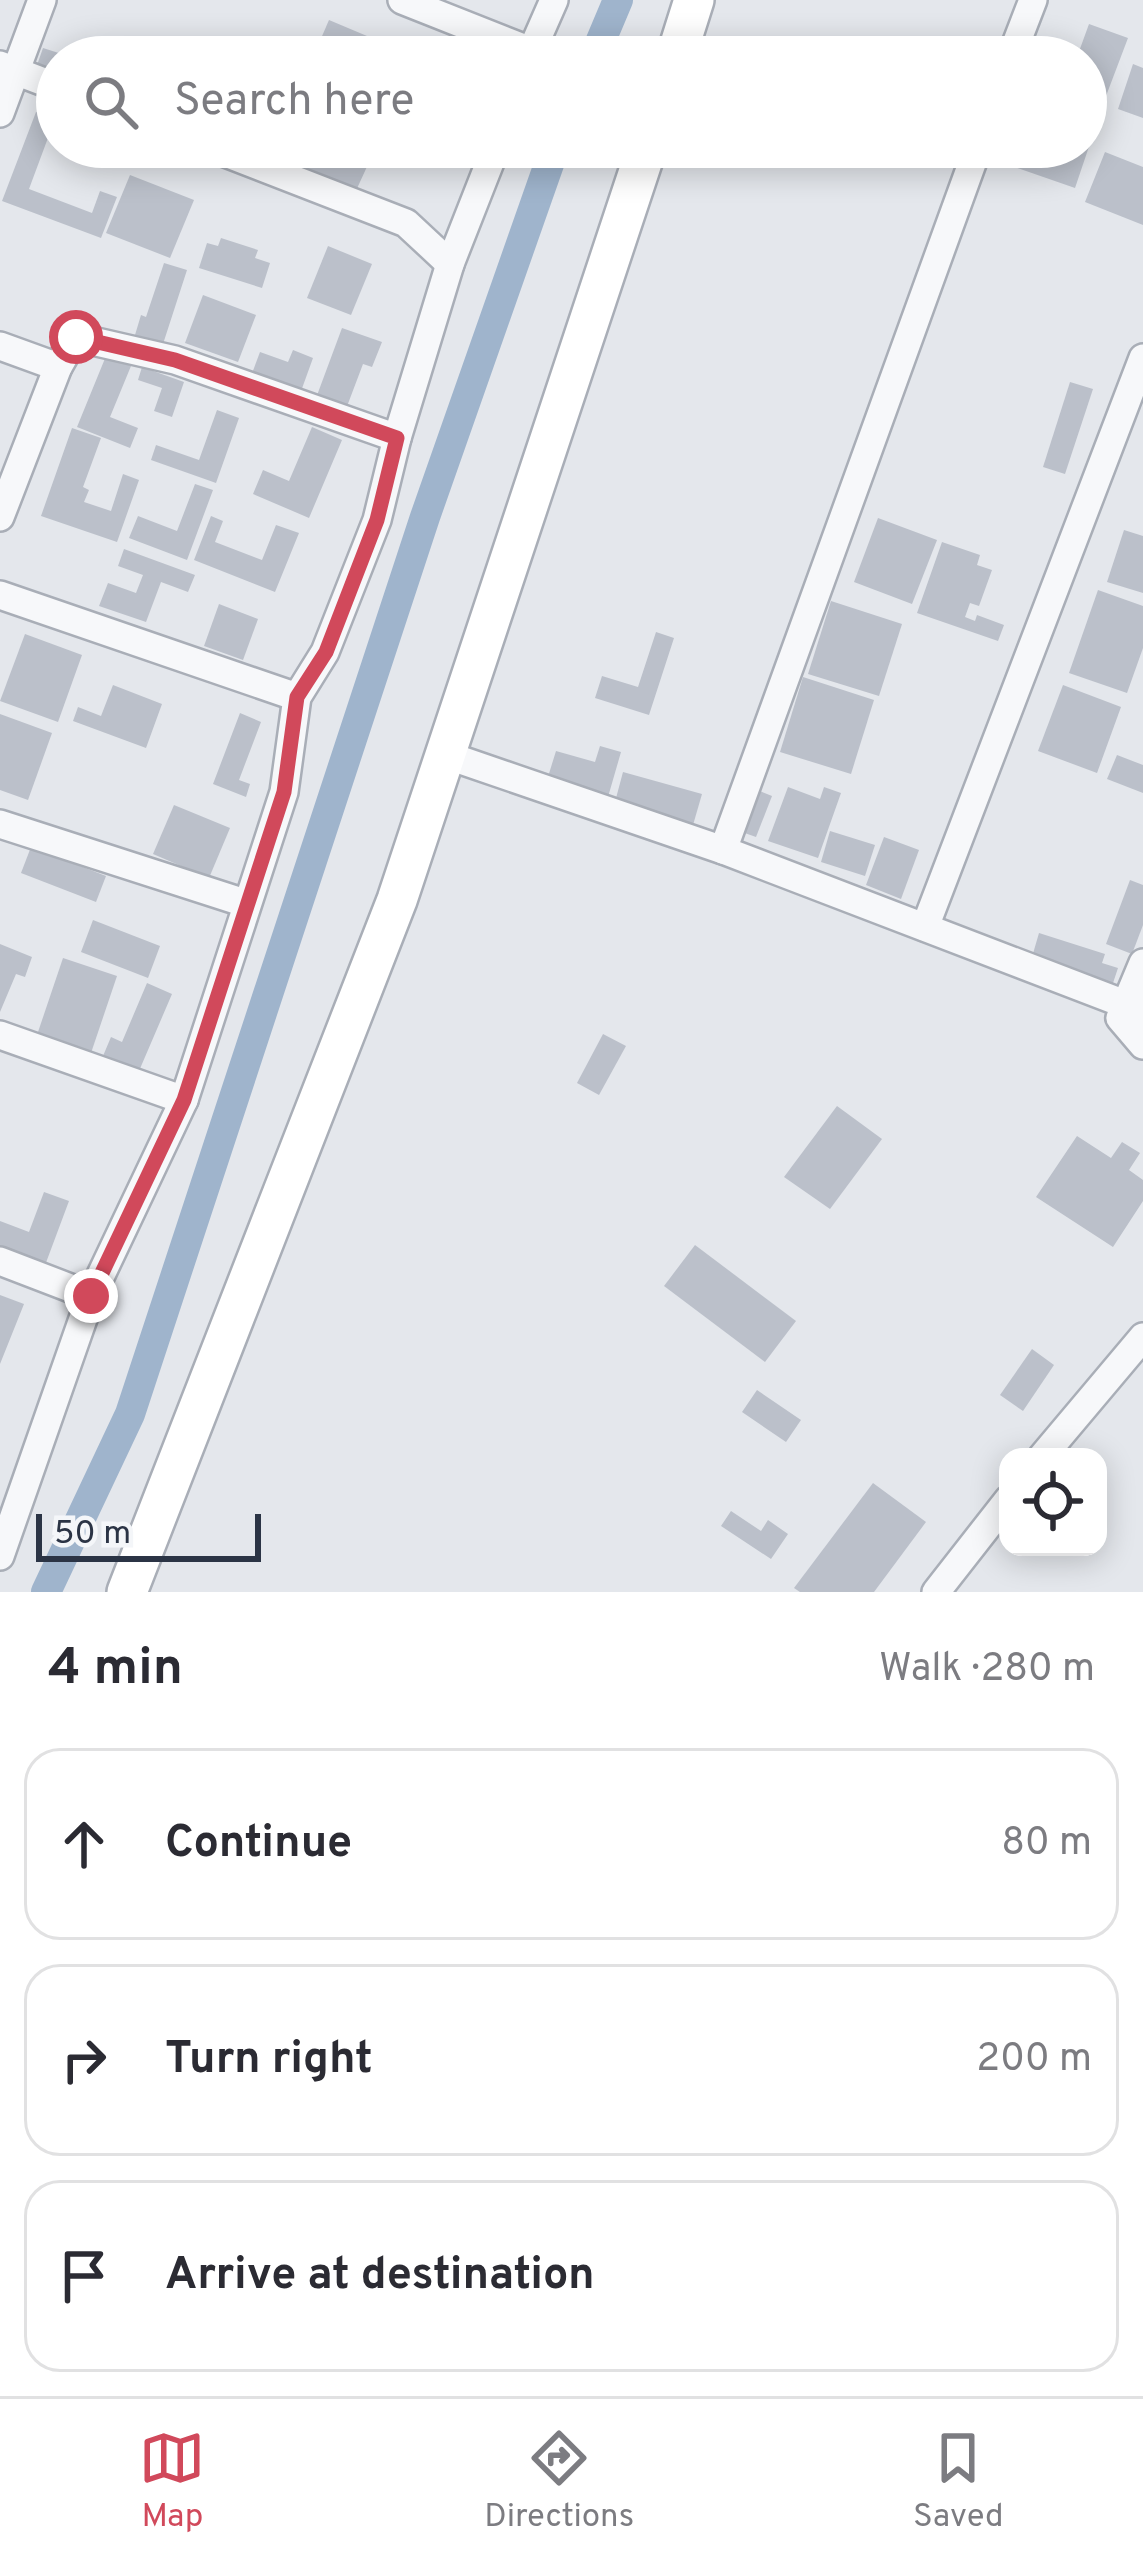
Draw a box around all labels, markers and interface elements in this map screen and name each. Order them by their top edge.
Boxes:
search box [36,36,1107,168]
icon: search [78,69,144,135]
text: Search here [174,74,414,131]
route start [49,310,103,364]
route end [64,1269,118,1323]
map controls [999,1448,1107,1556]
button: locate [999,1448,1107,1556]
scale bar [36,1508,261,1561]
text: 50 m [54,1514,131,1556]
text: 4 min [48,1638,183,1703]
text: Walk · 280 m [879,1646,1095,1695]
icon: ahead [51,1811,117,1877]
text: Continue [165,1816,352,1873]
text: 80 m [1001,1820,1092,1869]
icon: right [51,2027,117,2093]
text: Turn right [165,2032,373,2089]
text: 200 m [976,2036,1092,2085]
icon: arrive [51,2243,117,2309]
text: Arrive at destination [165,2248,595,2305]
tab: Map [139,2425,205,2539]
tab: Directions [484,2425,634,2539]
tab: Saved [913,2425,1004,2539]

